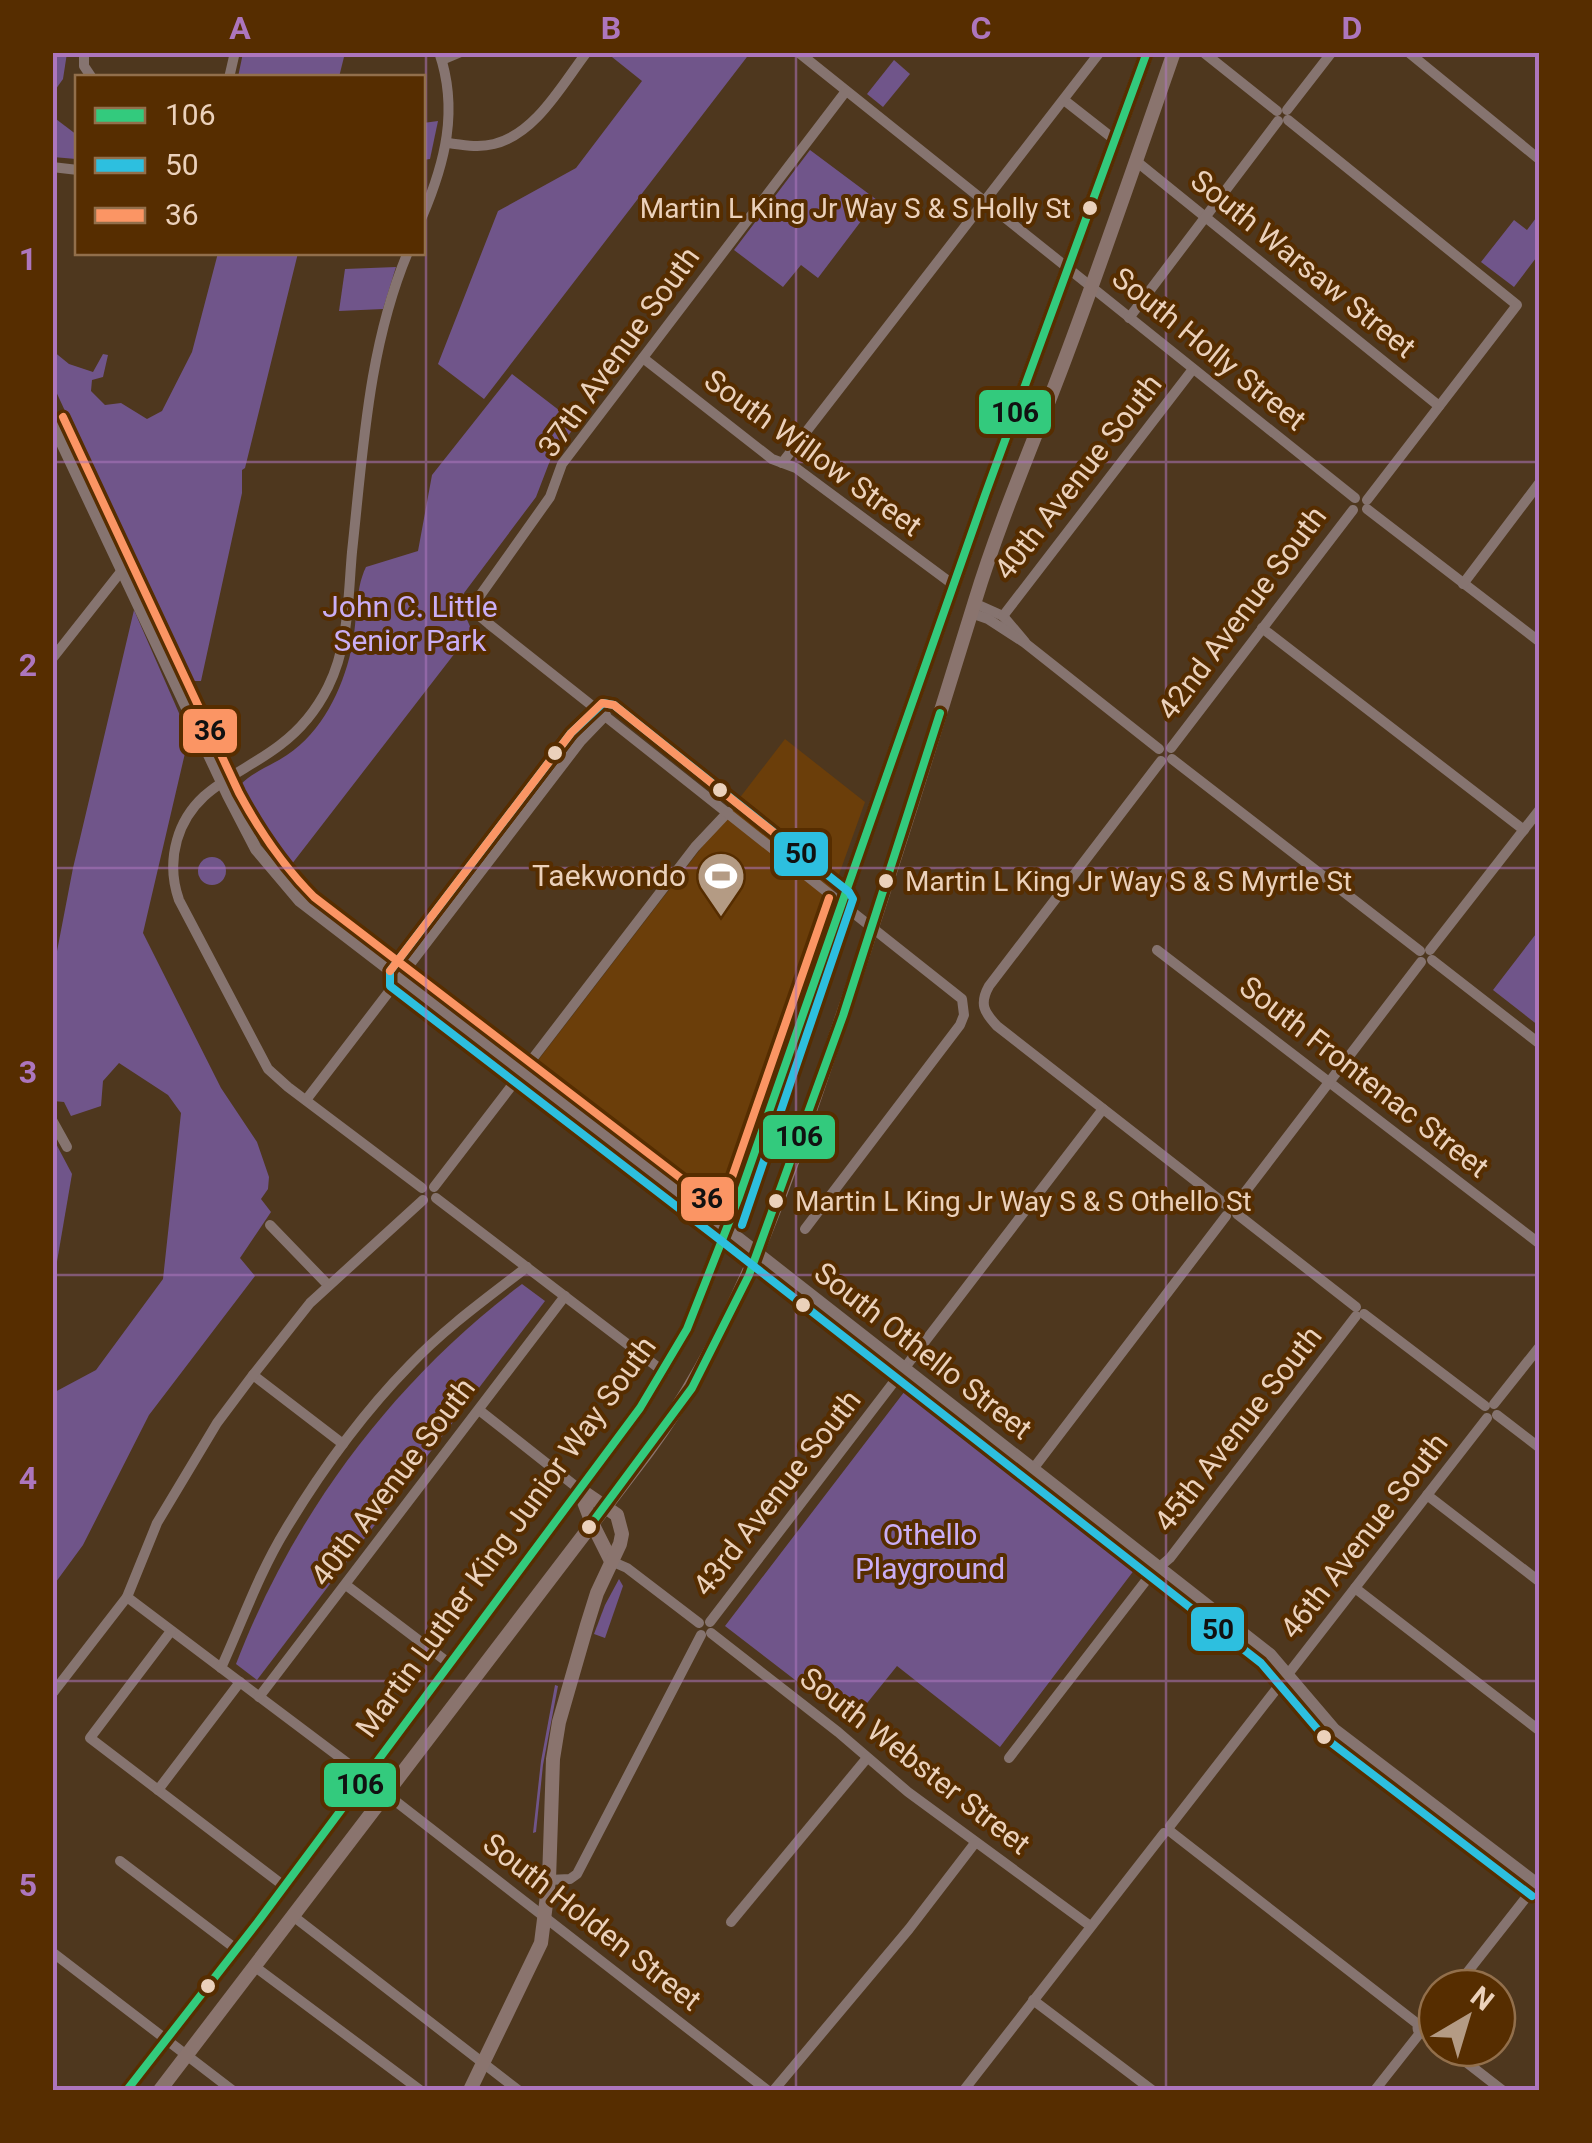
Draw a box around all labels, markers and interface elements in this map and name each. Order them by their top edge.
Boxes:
text: A [229,9,251,47]
text: B [601,9,621,47]
text: C [971,9,991,47]
text: D [1342,9,1362,47]
legend [75,75,425,255]
text: 106 [165,97,216,132]
text: 50 [165,147,199,182]
street label: South Warsaw Street [1184,162,1423,365]
place label: Martin L King Jr Way S & S Holly St [640,192,1071,225]
text: 36 [165,197,199,232]
marker: Martin L King Jr Way S & S Holly St [1080,198,1100,218]
text: 1 [19,240,37,278]
street label: 37th Avenue South [531,240,706,463]
street label: South Holly Street [1105,260,1313,437]
street label: South Willow Street [698,362,929,543]
street label: 40th Avenue South [987,367,1169,586]
line badge: 106 [977,388,1053,436]
text: 106 [991,396,1039,429]
street label: 42nd Avenue South [1150,499,1333,726]
park label: John C. Little Senior Park [322,589,498,658]
text: 2 [19,646,37,684]
line badge: 36 [181,707,239,755]
text: 36 [194,714,226,747]
unlabelled marker [545,743,565,763]
unlabelled marker [710,780,730,800]
line badge: 50 [772,830,830,878]
text: 50 [785,837,817,870]
sports icon: Taekwondo [695,850,747,918]
place label: Taekwondo [532,858,686,893]
place label: Martin L King Jr Way S & S Myrtle St [905,865,1352,898]
marker: Martin L King Jr Way S & S Myrtle St [876,871,896,891]
street label: South Frontenac Street [1233,969,1496,1185]
text: 3 [19,1053,37,1091]
line badge: 106 [761,1113,837,1161]
text: 106 [775,1120,823,1153]
line badge: 36 [679,1175,736,1223]
text: 36 [691,1182,723,1215]
place label: Martin L King Jr Way S & S Othello St [795,1185,1252,1218]
marker: Martin L King Jr Way S & S Othello St [766,1191,786,1211]
street label: South Othello Street [808,1255,1039,1446]
unlabelled marker [793,1295,813,1315]
street label: 45th Avenue South [1147,1319,1329,1538]
street label: Martin Luther King Junior Way South [348,1330,663,1744]
street label: 40th Avenue South [303,1371,482,1592]
street label: 43rd Avenue South [685,1383,868,1602]
street label: 46th Avenue South [1273,1426,1455,1645]
text: 4 [19,1459,37,1497]
unlabelled marker [579,1517,599,1537]
park label: Othello Playground [855,1517,1005,1586]
line badge: 50 [1189,1605,1246,1653]
text: 50 [1202,1613,1234,1646]
street label: South Webster Street [793,1660,1037,1861]
unlabelled marker [1314,1727,1334,1747]
line badge: 106 [322,1761,398,1809]
text: 106 [336,1768,384,1801]
street label: South Holden Street [476,1826,708,2018]
text: 5 [19,1866,37,1904]
north arrow [1417,1968,1517,2068]
unlabelled marker [198,1976,218,1996]
text: N [1464,1980,1500,2018]

